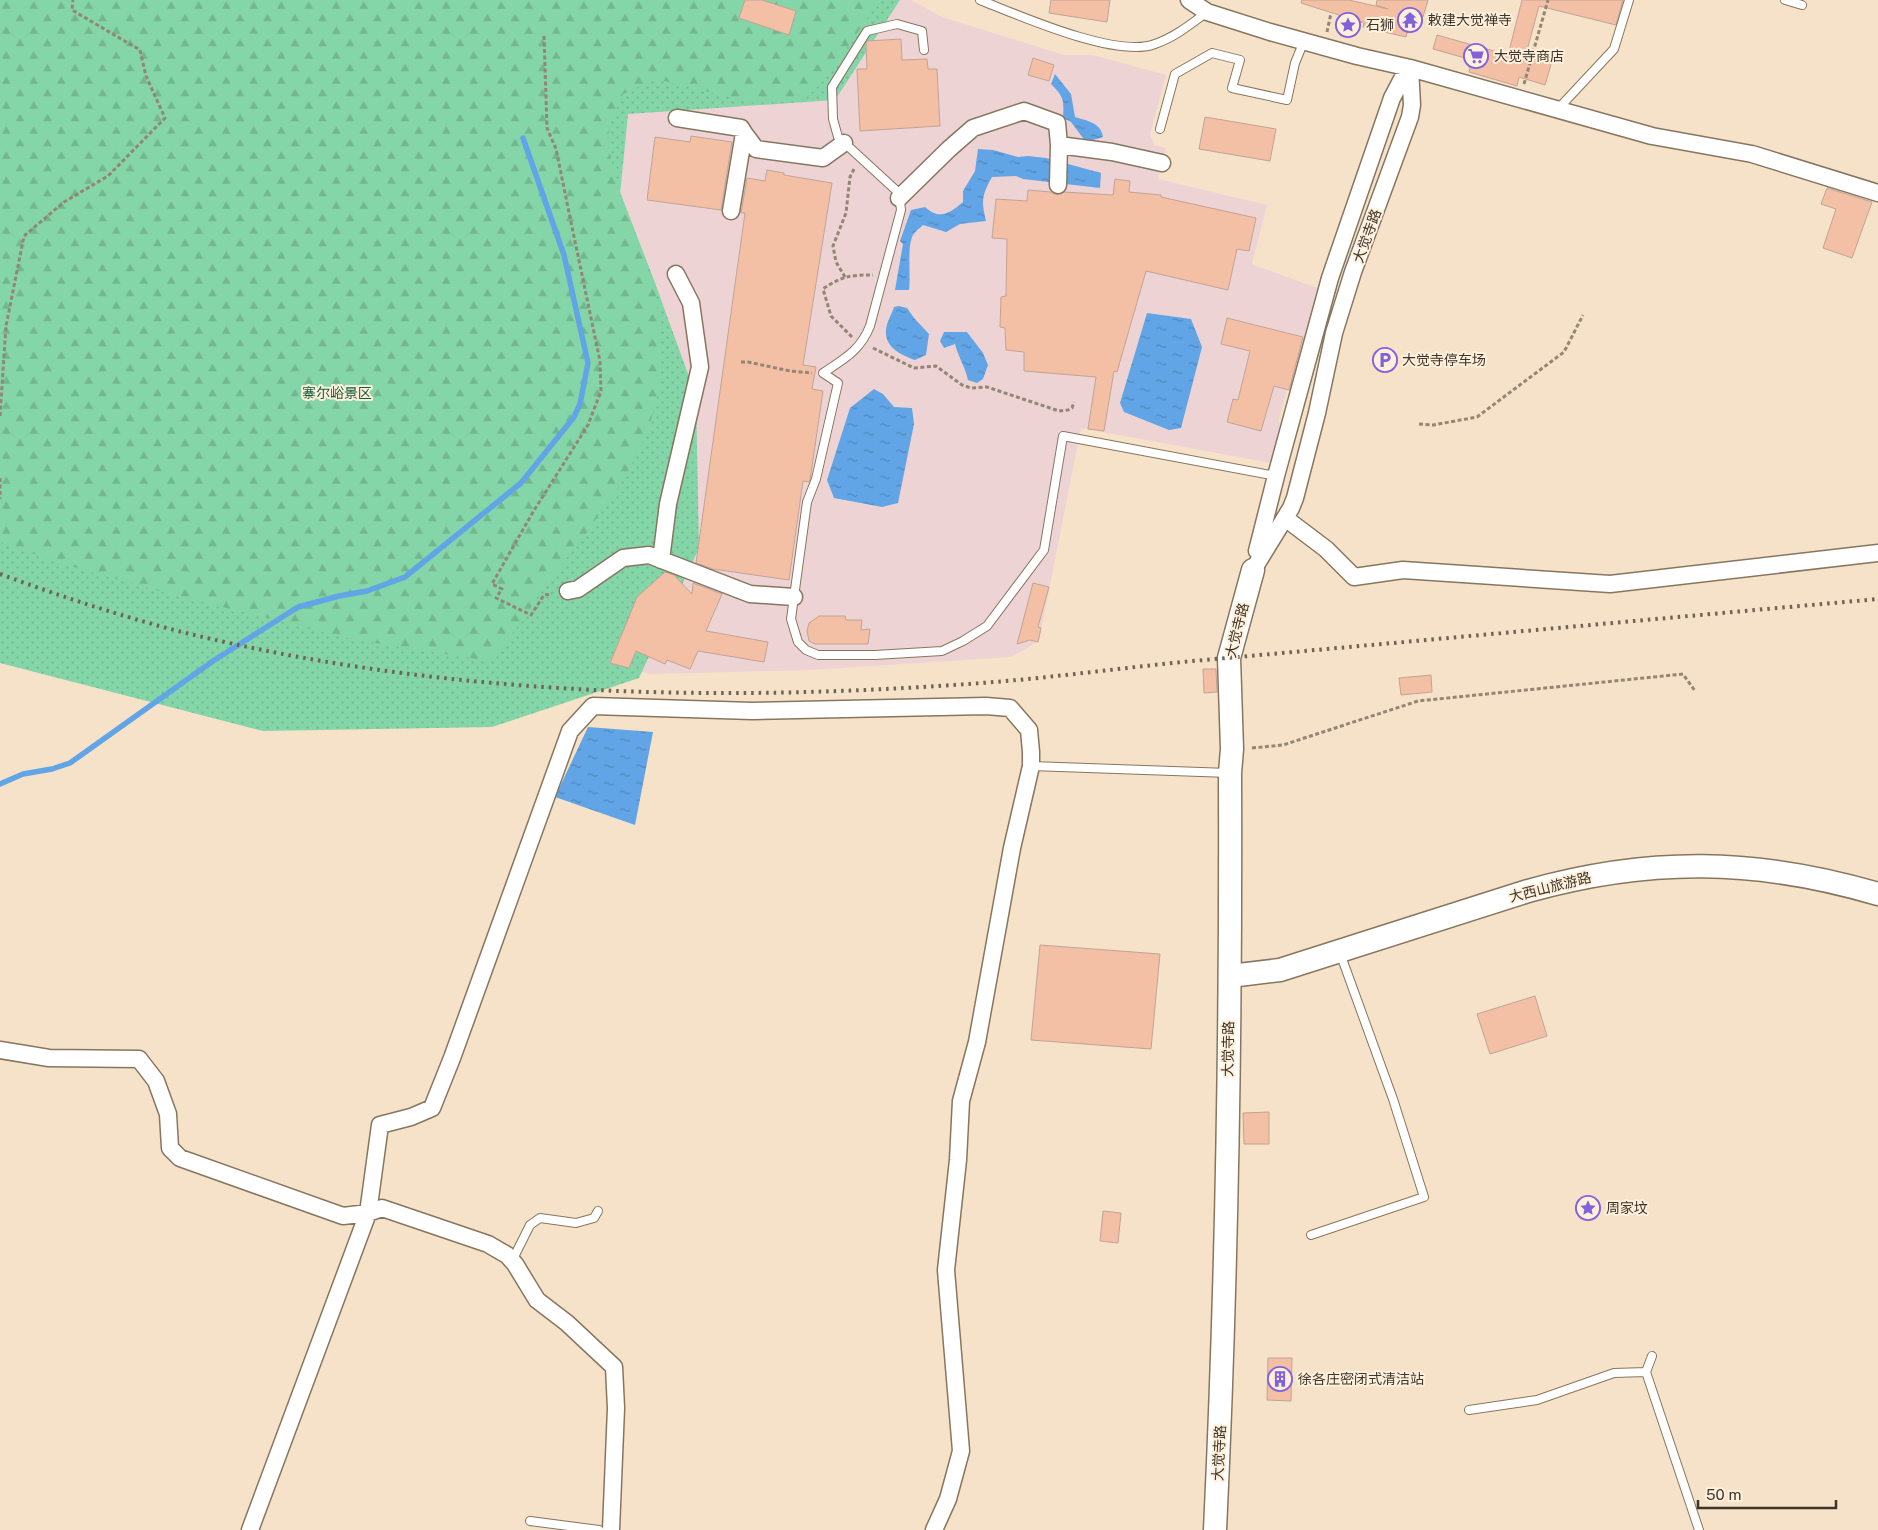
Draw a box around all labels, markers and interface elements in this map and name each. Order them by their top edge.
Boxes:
temple icon: 敕建大觉禅寺 [1397,7,1423,33]
place icon: 石狮 [1335,12,1361,38]
place label: 敕建大觉禅寺 [1428,12,1512,28]
place label: 石狮 [1366,17,1394,33]
supermarket icon: 大觉寺商店 [1463,43,1489,69]
place label: 大觉寺商店 [1494,48,1564,64]
street label: 大觉寺路 [1350,207,1384,265]
parking icon: 大觉寺停车场 [1372,347,1398,373]
place label: 大觉寺停车场 [1402,352,1486,368]
park label: 寨尔峪景区 [302,385,372,401]
street label: 大觉寺路 [1222,601,1252,659]
street label: 大西山旅游路 [1507,869,1593,905]
street label: 大觉寺路 [1220,1021,1236,1077]
place icon: 周家坟 [1575,1195,1601,1221]
place label: 周家坟 [1606,1200,1648,1216]
building icon: 徐各庄密闭式清洁站 [1267,1366,1293,1392]
place label: 徐各庄密闭式清洁站 [1298,1371,1424,1387]
street label: 大觉寺路 [1210,1425,1228,1481]
scale bar [1698,1478,1836,1510]
text: 50 m [1706,1486,1741,1503]

